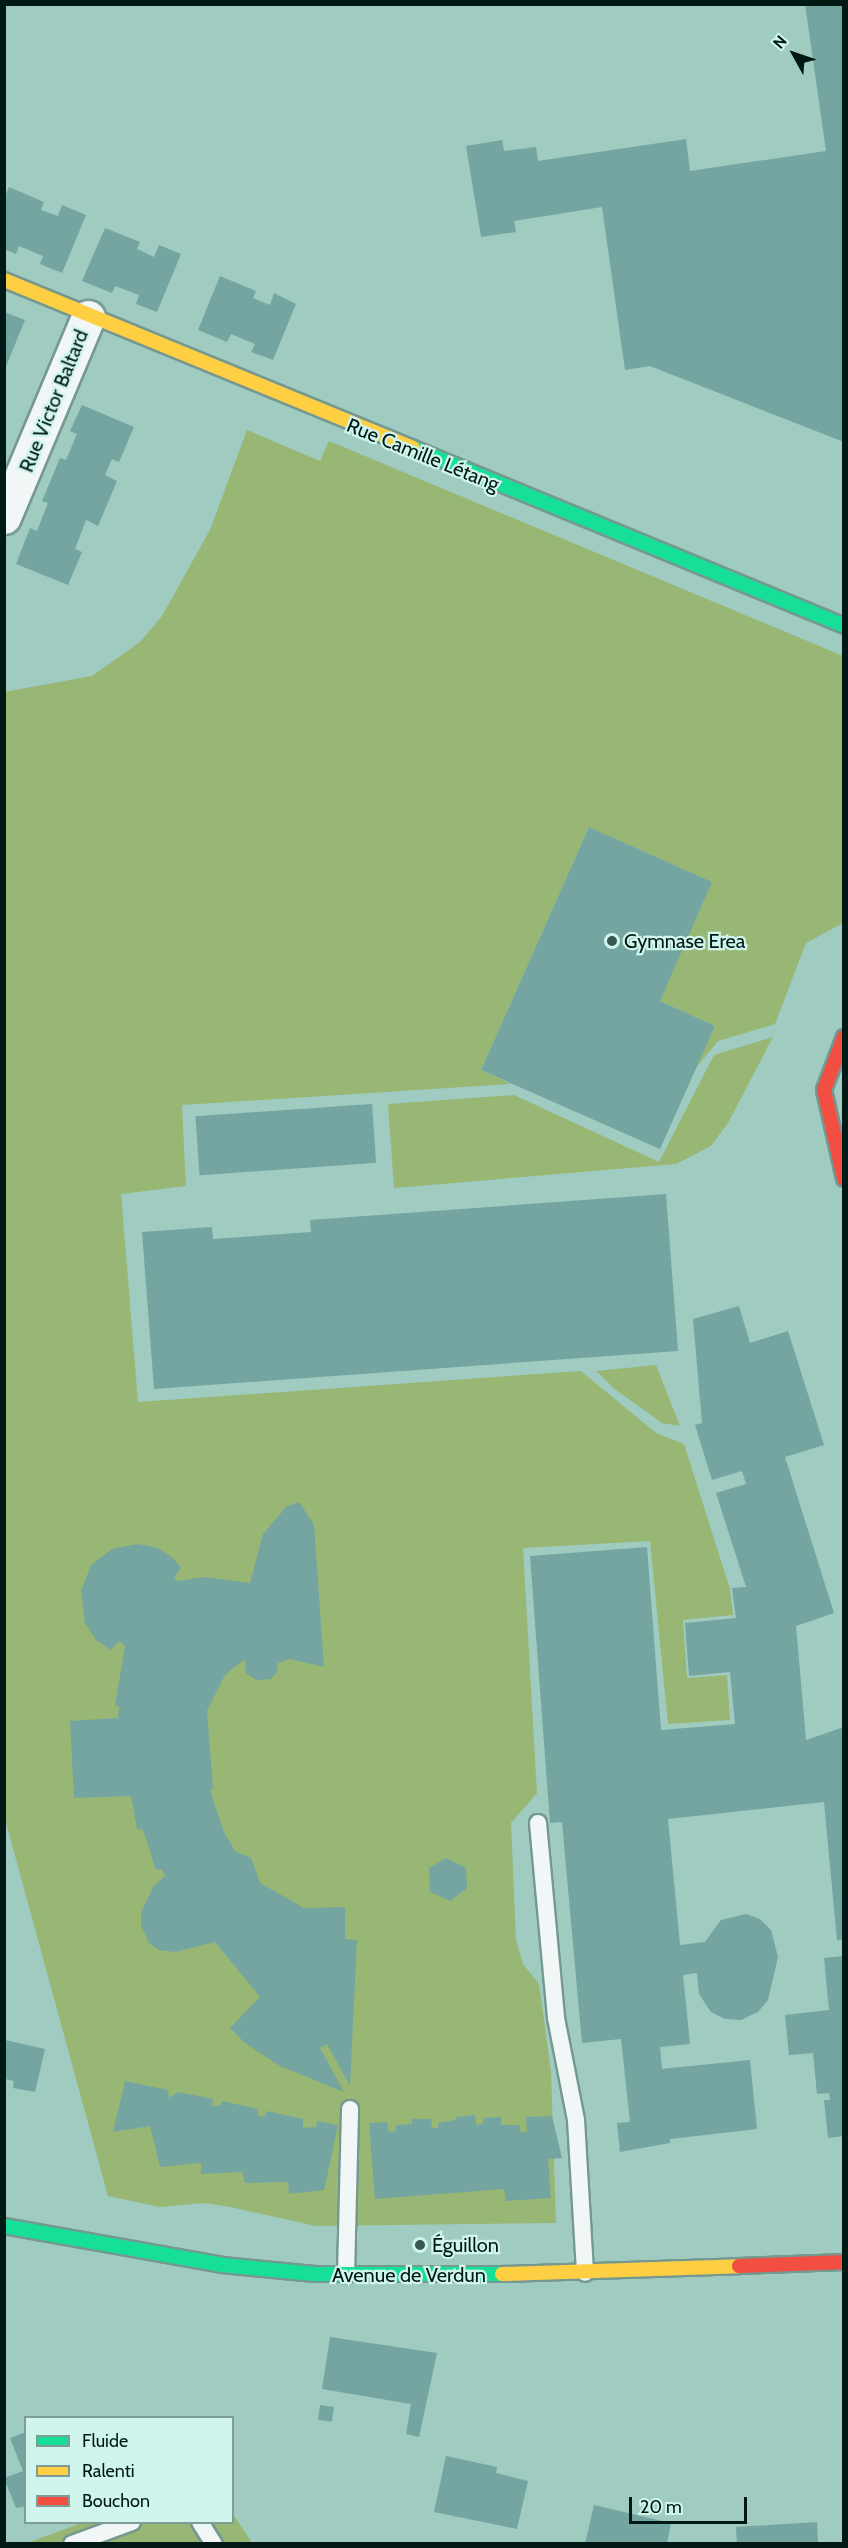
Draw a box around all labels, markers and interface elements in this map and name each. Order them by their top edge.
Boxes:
north arrow [764,24,824,84]
text: N [769,32,791,53]
street label: Rue Victor Baltard [14,326,94,476]
street label: Rue Camille Létang [343,413,503,497]
place label: Gymnase Erea [624,929,745,953]
marker: Gymnase Erea [605,934,619,948]
place label: Éguillon [432,2233,499,2257]
marker: Éguillon [413,2238,427,2252]
street label: Avenue de Verdun [332,2263,486,2287]
legend [24,2416,234,2524]
text: Fluide [82,2430,128,2452]
text: Ralenti [82,2460,135,2482]
scale bar [632,2485,750,2523]
text: Bouchon [82,2490,150,2512]
text: 20 m [640,2496,682,2518]

